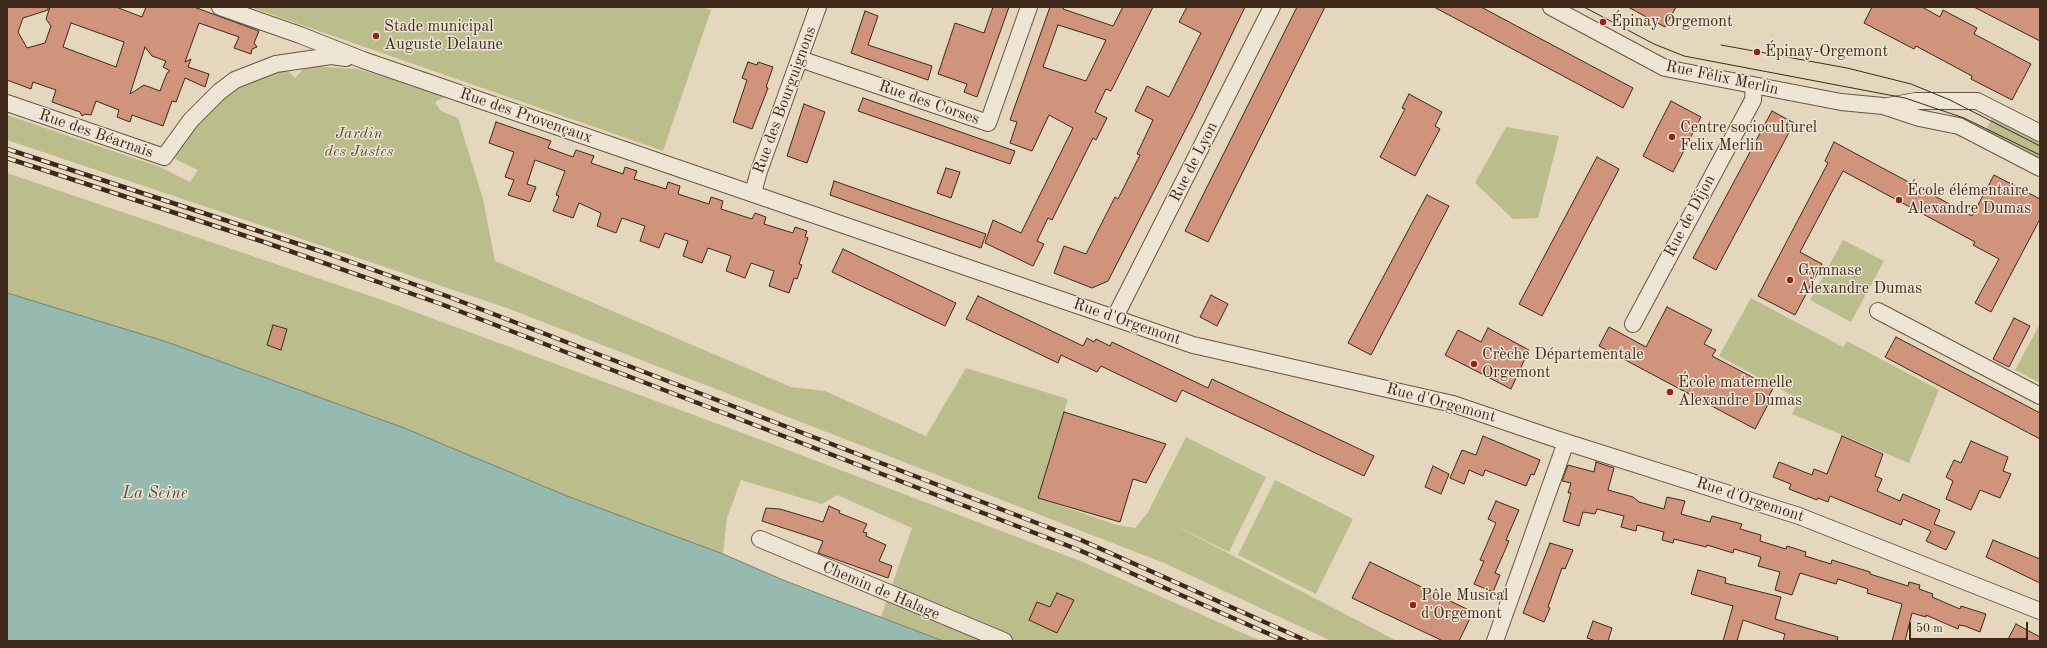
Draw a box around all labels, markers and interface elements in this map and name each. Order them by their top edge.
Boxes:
place label: Épinay Orgemont [1611,12,1733,32]
place label: Stade municipal Auguste Delaune [384,17,503,55]
marker: Épinay Orgemont [1598,17,1608,27]
street label: Rue des Bourguignons [749,24,821,176]
marker: Stade municipal Auguste Delaune [371,31,381,41]
place label: Épinay-Orgemont [1765,42,1888,62]
marker: Épinay-Orgemont [1752,47,1762,57]
street label: Rue Félix Merlin [1664,57,1780,99]
street label: Rue des Corses [876,77,982,129]
street label: Rue des Provençaux [457,84,595,148]
street label: Rue des Béarnais [36,105,156,163]
place label: Centre socioculturel Felix Merlin [1680,118,1817,156]
street label: Rue de Lyon [1166,119,1222,205]
park label: Jardin des Justes [324,124,394,162]
marker: Centre socioculturel Felix Merlin [1667,132,1677,142]
street label: Rue de Dijon [1660,172,1720,260]
place label: École élémentaire Alexandre Dumas [1907,181,2031,219]
marker: École élémentaire Alexandre Dumas [1894,195,1904,205]
place label: Gymnase Alexandre Dumas [1798,261,1922,299]
marker: Gymnase Alexandre Dumas [1785,275,1795,285]
street label: Rue d'Orgemont [1071,295,1183,349]
place label: Crèche Départementale Orgemont [1482,345,1644,383]
marker: Crèche Départementale Orgemont [1469,359,1479,369]
place label: École maternelle Alexandre Dumas [1678,373,1802,411]
street label: Rue d'Orgemont [1384,379,1498,427]
marker: École maternelle Alexandre Dumas [1665,387,1675,397]
street label: Rue d'Orgemont [1693,473,1807,527]
water label: La Seine [122,484,188,504]
street label: Chemin de Halage [819,558,943,624]
place label: Pôle Musical d'Orgemont [1421,586,1508,624]
marker: Pôle Musical d'Orgemont [1408,600,1418,610]
scale bar [1911,614,2030,640]
text: 50 m [1916,623,1943,635]

